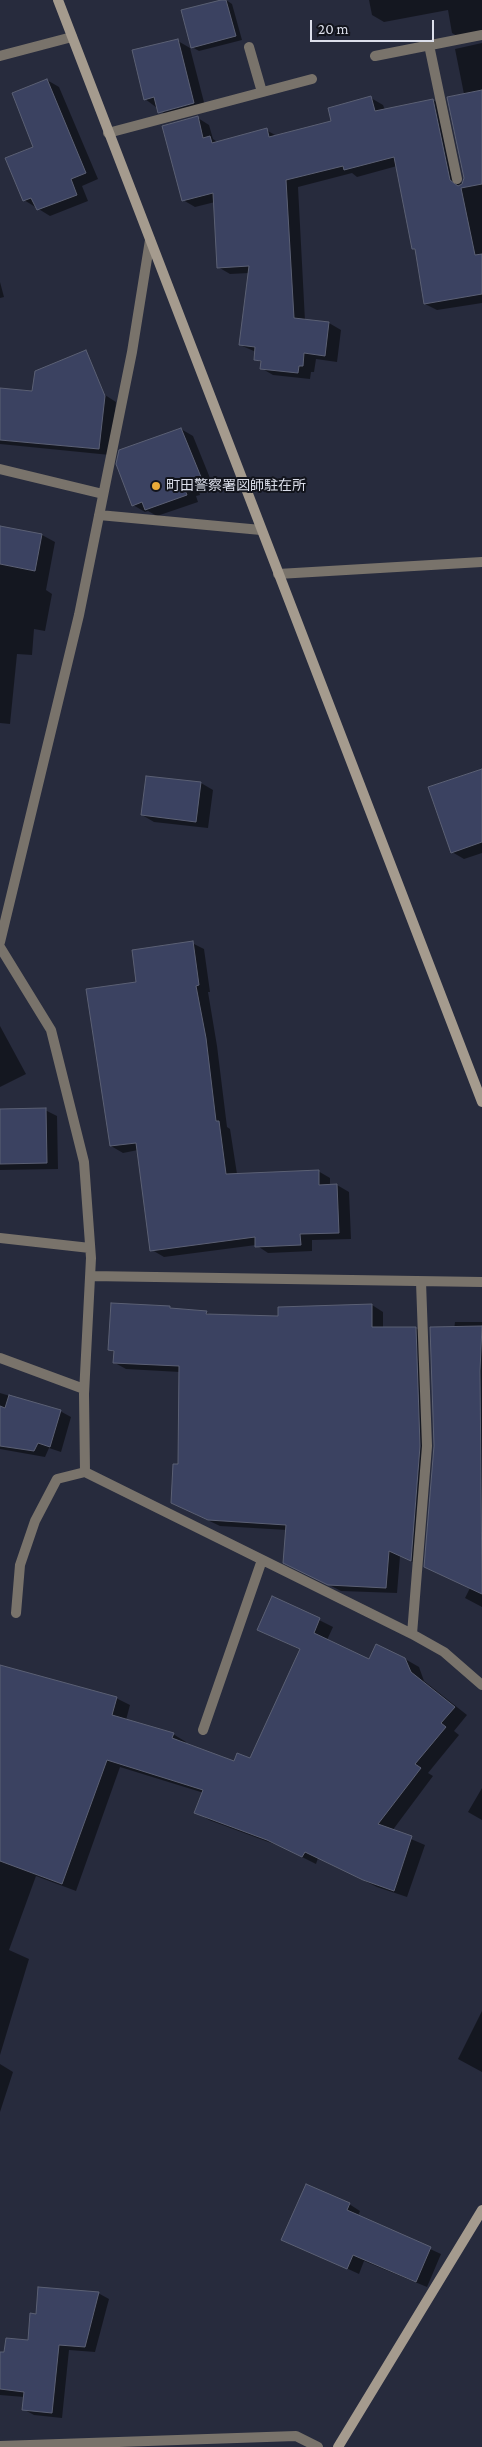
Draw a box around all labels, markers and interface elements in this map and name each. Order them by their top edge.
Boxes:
scale bar [312,10,436,42]
text: 20 m [318,21,349,37]
place label: 町田警察署図師駐在所 [166,478,306,494]
marker: 町田警察署図師駐在所 [150,480,162,492]

